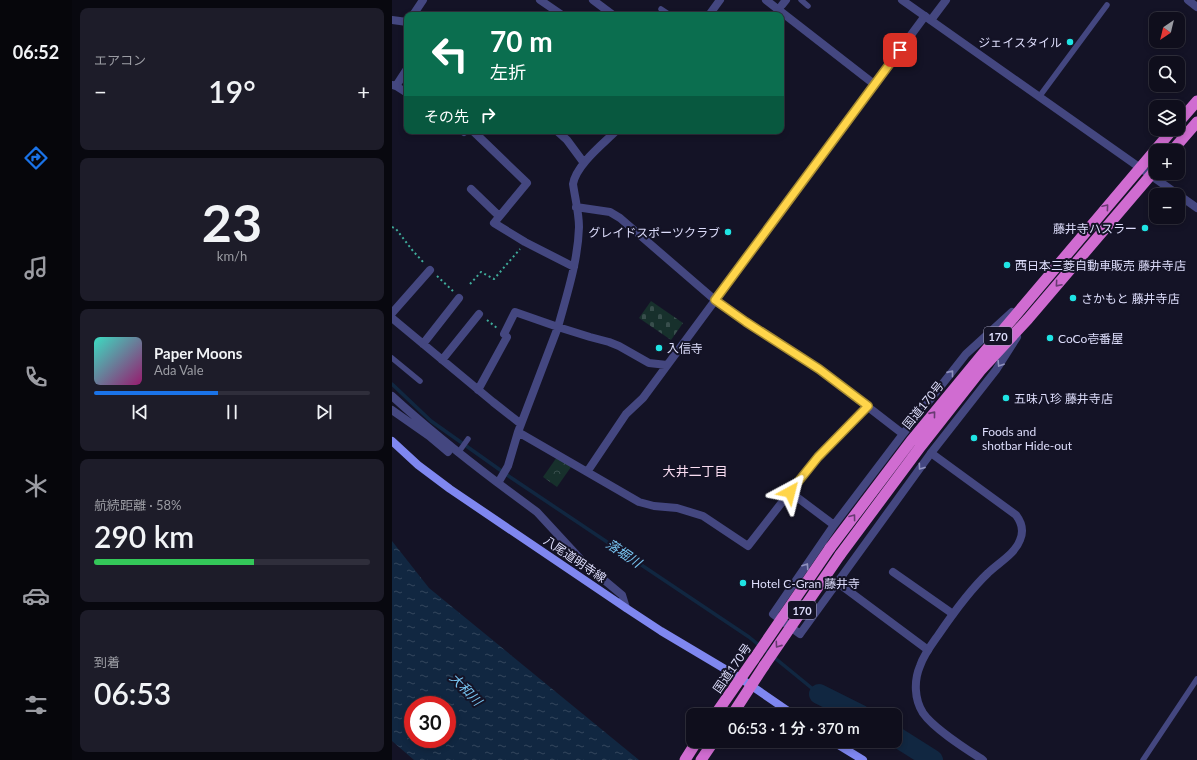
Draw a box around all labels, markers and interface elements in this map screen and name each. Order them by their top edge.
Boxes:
north arrow [1149,12,1185,48]
map controls [1149,12,1185,224]
text: 70 m [490,24,553,58]
icon: left [424,28,476,80]
pin [883,33,917,67]
place label: ジェイスタイル [978,35,1062,50]
marker: ジェイスタイル [1065,37,1075,47]
icon: arrive [889,39,911,61]
text: 06:52 [13,41,59,63]
text: エアコン [94,52,146,68]
button: search [1149,56,1185,92]
text: 左折 [490,61,526,83]
text: 19° [208,73,256,109]
text: − [94,78,107,105]
text: + [357,78,370,105]
button: layers [1149,100,1185,136]
icon: right [477,104,499,126]
text: その先 [424,107,469,125]
icon: directions [22,144,50,172]
button: + [1149,144,1185,180]
button: − [1149,188,1185,224]
text: 23 [202,191,262,253]
one-way arrow [1102,205,1109,212]
place label: 藤井寺ハスラー [1053,221,1137,236]
marker: 藤井寺ハスラー [1140,223,1150,233]
place label: グレイドスポーツクラブ [588,225,720,240]
marker: グレイドスポーツクラブ [723,227,733,237]
text: km/h [217,248,247,264]
icon: music [22,254,50,282]
place label: 西日本三菱自動車販売 藤井寺店 [1015,258,1186,273]
marker: 西日本三菱自動車販売 藤井寺店 [1002,260,1012,270]
one-way arrow [1055,279,1062,286]
place label: さかもと 藤井寺店 [1081,291,1180,306]
marker: さかもと 藤井寺店 [1068,293,1078,303]
road number: 170 [984,327,1012,345]
place label: CoCo壱番屋 [1058,331,1123,346]
marker: CoCo壱番屋 [1045,333,1055,343]
place label: 入信寺 [667,341,703,356]
marker: 入信寺 [654,343,664,353]
text: Paper Moons [154,344,242,362]
one-way arrow [997,360,1004,367]
text: Ada Vale [154,362,204,378]
icon: phone [22,363,50,391]
one-way arrow [947,371,954,378]
street label: 国道170号 [899,378,947,432]
place label: 五味八珍 藤井寺店 [1014,391,1113,406]
marker: 五味八珍 藤井寺店 [1001,393,1011,403]
icon: previous [129,401,151,423]
icon: pause [221,401,243,423]
icon: next [313,401,335,423]
one-way arrow [928,412,935,419]
place label: Foods and shotbar Hide-out [982,424,1073,453]
marker: Foods and shotbar Hide-out [969,433,979,443]
district label: 大井二丁目 [662,463,728,479]
one-way arrow [919,463,926,470]
position arrow [769,471,811,513]
icon: climate [22,472,50,500]
text: 航続距離 · 58% [94,497,182,513]
one-way arrow [849,515,856,522]
text: 290 km [94,518,194,554]
street label: 八尾道明寺線 [541,533,609,585]
water label: 落堀川 [603,535,646,572]
one-way arrow [801,564,808,571]
place label: Hotel C-Gran 藤井寺 [751,576,860,591]
marker: Hotel C-Gran 藤井寺 [738,578,748,588]
icon: car [22,582,50,610]
road number: 170 [788,601,816,619]
street label: 国道170号 [710,640,754,696]
one-way arrow [775,641,783,648]
text: 到着 [94,654,120,670]
water label: 大和川 [447,669,487,710]
text: 06:53 [94,675,171,711]
icon: filters [22,691,50,719]
speed limit sign: 30 [404,696,456,748]
text: 06:53 · 1 分 · 370 m [728,719,860,737]

